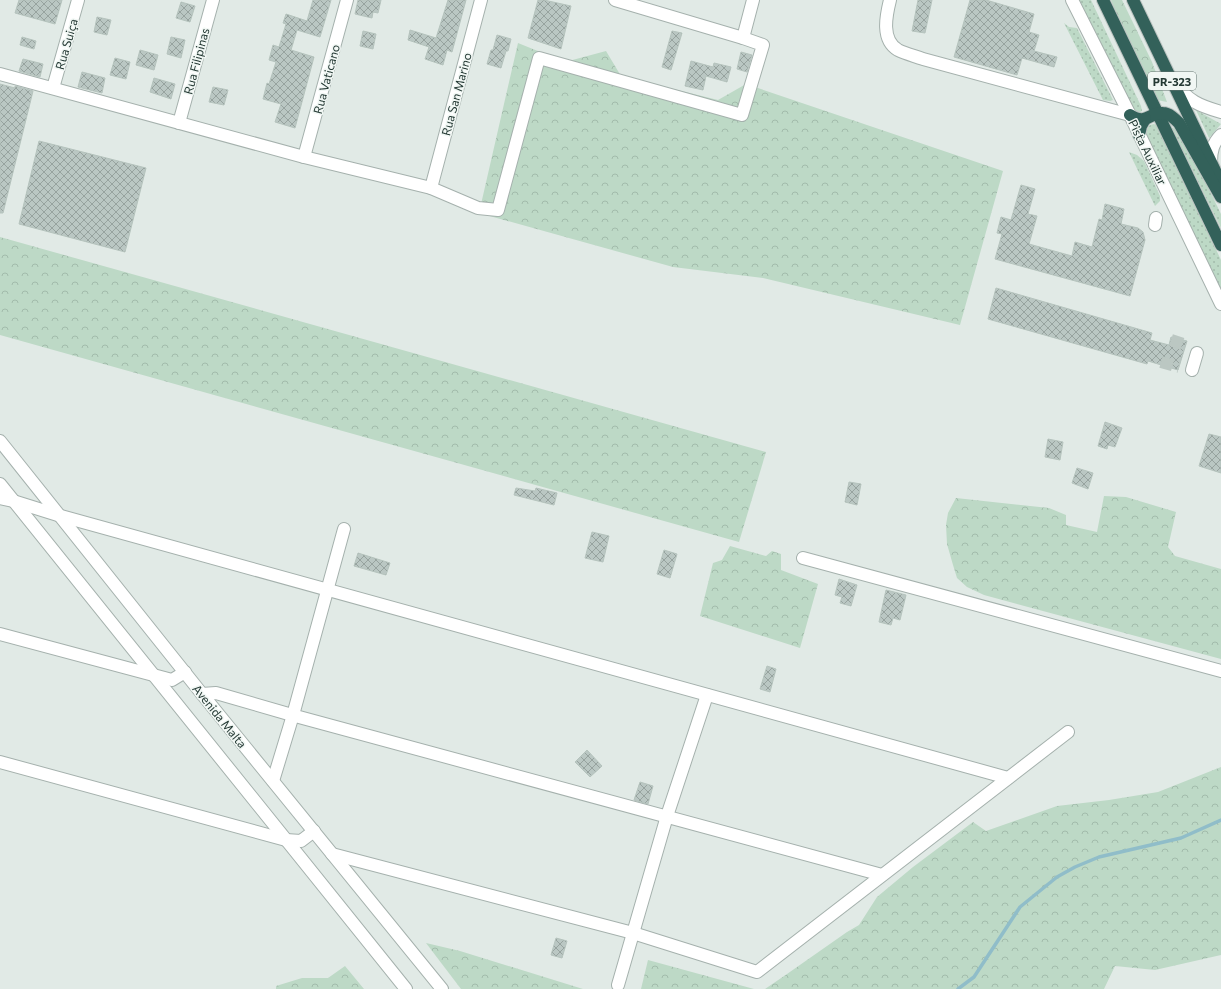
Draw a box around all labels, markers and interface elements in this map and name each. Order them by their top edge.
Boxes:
street label: Rua Suiça [52,17,80,71]
street label: Rua Filipinas [180,26,212,96]
street label: Rua Vaticano [310,43,342,115]
street label: Rua San Marino [438,51,474,137]
road number: PR-323 [1148,72,1196,90]
street label: Pista Auxiliar [1126,117,1170,187]
street label: Avenida Malta [190,681,250,751]

